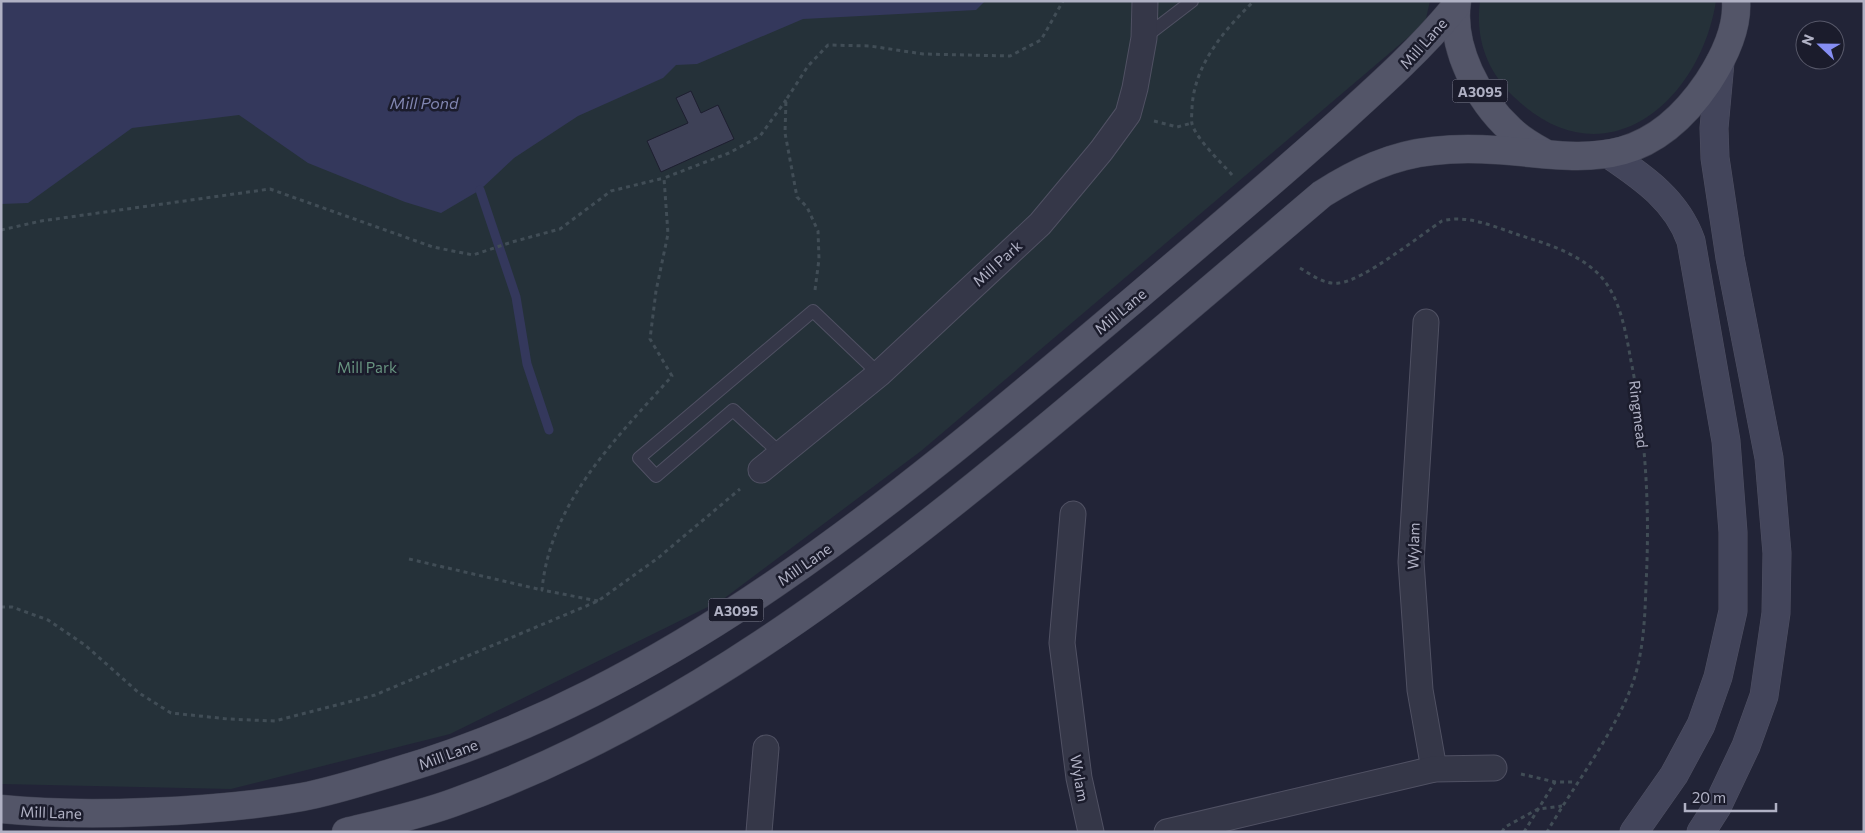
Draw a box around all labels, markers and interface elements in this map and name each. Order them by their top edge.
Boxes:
street label: Mill Lane [1396,14,1450,72]
north arrow [1795,20,1845,70]
text: N [1798,32,1817,48]
road number: A3095 [1452,80,1508,102]
water label: Mill Pond [390,93,459,112]
street label: Mill Park [969,236,1025,290]
street label: Mill Lane [1091,284,1149,338]
park label: Mill Park [337,358,397,376]
street label: Ringmead [1626,379,1652,449]
street label: Wylam [1403,522,1423,570]
street label: Mill Lane [774,539,834,589]
road number: A3095 [708,598,764,622]
street label: Mill Lane [416,735,480,773]
street label: Wylam [1067,753,1093,803]
scale bar [1685,780,1776,812]
text: 20 m [1692,788,1726,806]
street label: Mill Lane [20,802,82,822]

